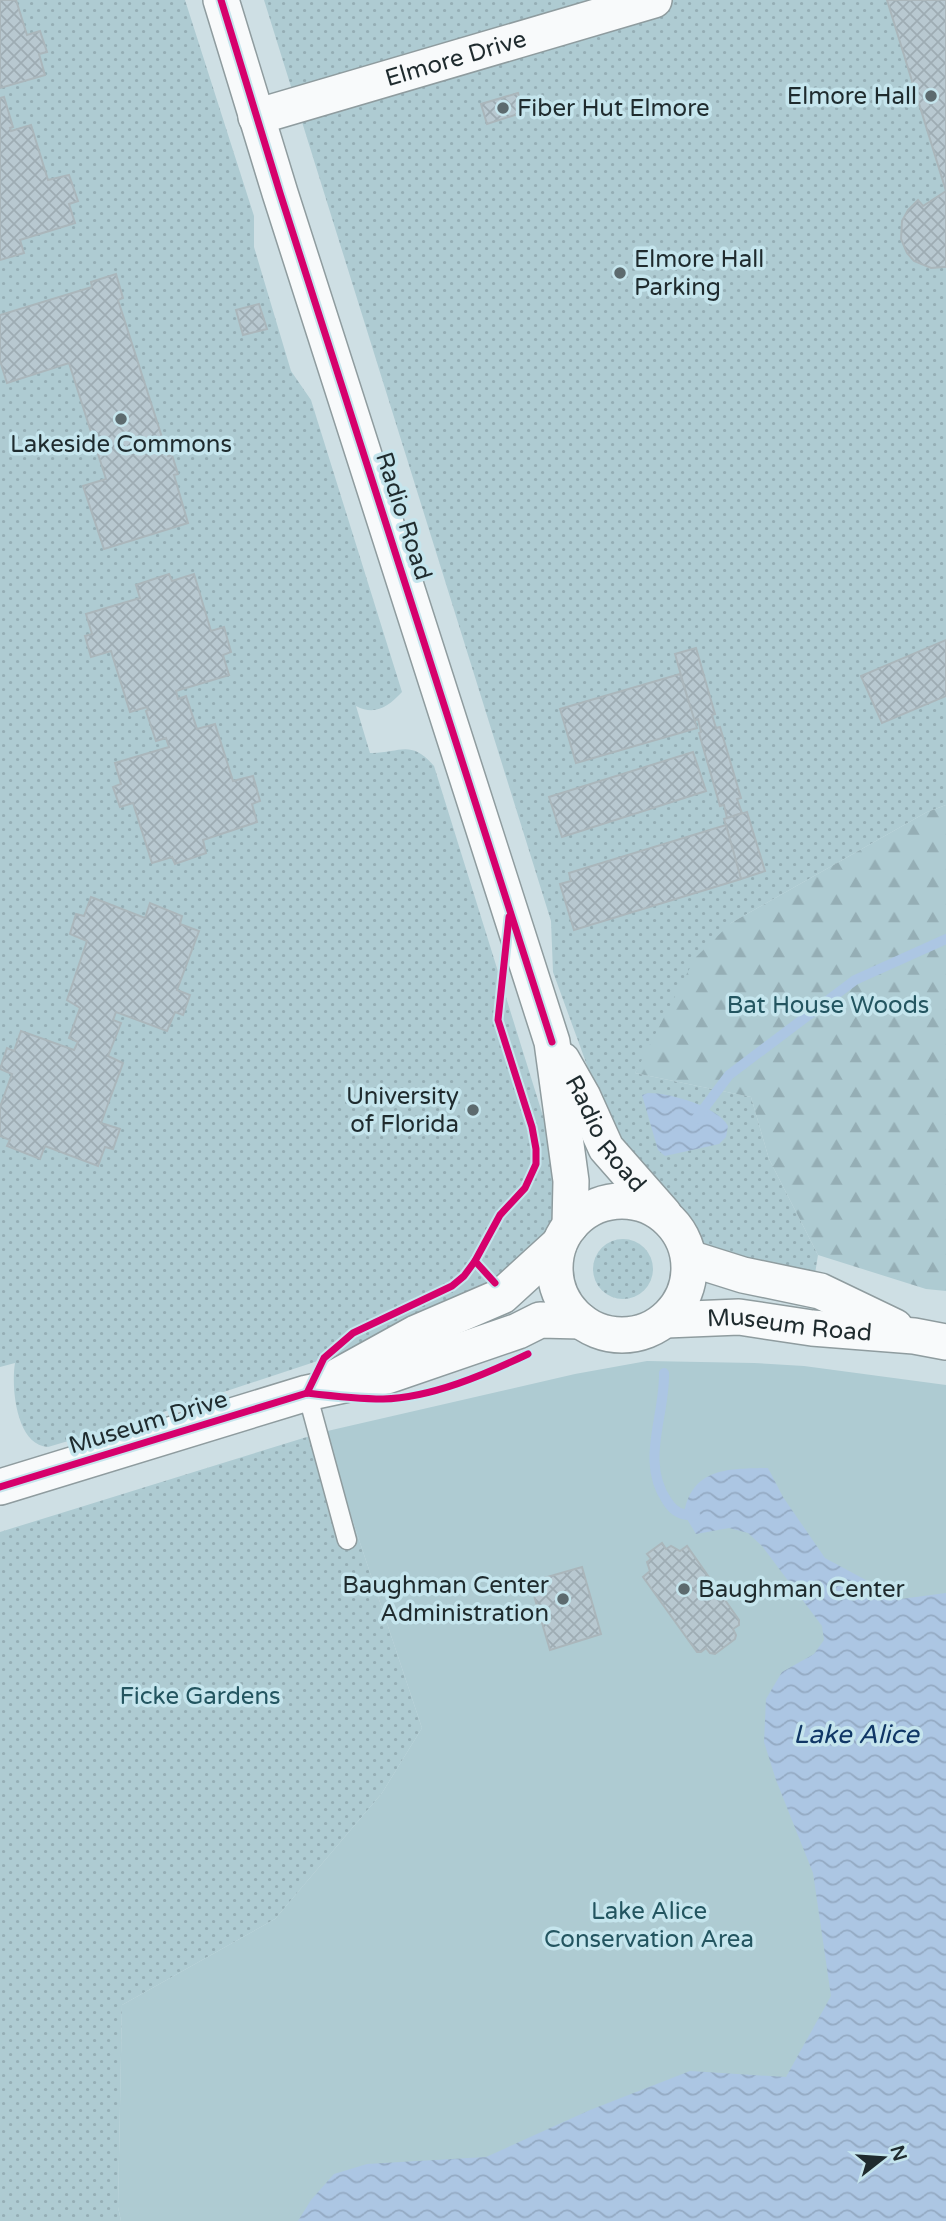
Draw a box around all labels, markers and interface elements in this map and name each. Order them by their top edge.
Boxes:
street label: Elmore Drive [382,24,530,93]
place label: Elmore Hall [787,82,917,111]
marker: Elmore Hall [923,88,939,104]
place label: Fiber Hut Elmore [517,94,710,123]
marker: Fiber Hut Elmore [495,100,511,116]
place label: Elmore Hall Parking [634,245,764,302]
marker: Elmore Hall Parking [612,265,628,281]
marker: Lakeside Commons [113,411,129,427]
place label: Lakeside Commons [10,430,232,459]
street label: Radio Road [369,449,438,584]
park label: Bat House Woods [727,991,929,1020]
street label: Radio Road [559,1070,652,1198]
place label: University of Florida [346,1082,459,1139]
marker: University of Florida [465,1102,481,1118]
street label: Museum Road [706,1303,873,1348]
street label: Museum Drive [65,1385,231,1460]
place label: Baughman Center Administration [342,1571,550,1628]
place label: Baughman Center [698,1575,906,1604]
marker: Baughman Center [676,1581,692,1597]
marker: Baughman Center Administration [555,1591,571,1607]
park label: Ficke Gardens [119,1682,281,1711]
water label: Lake Alice [793,1719,920,1750]
park label: Lake Alice Conservation Area [544,1897,754,1954]
north arrow [848,2123,918,2193]
text: N [886,2143,911,2164]

